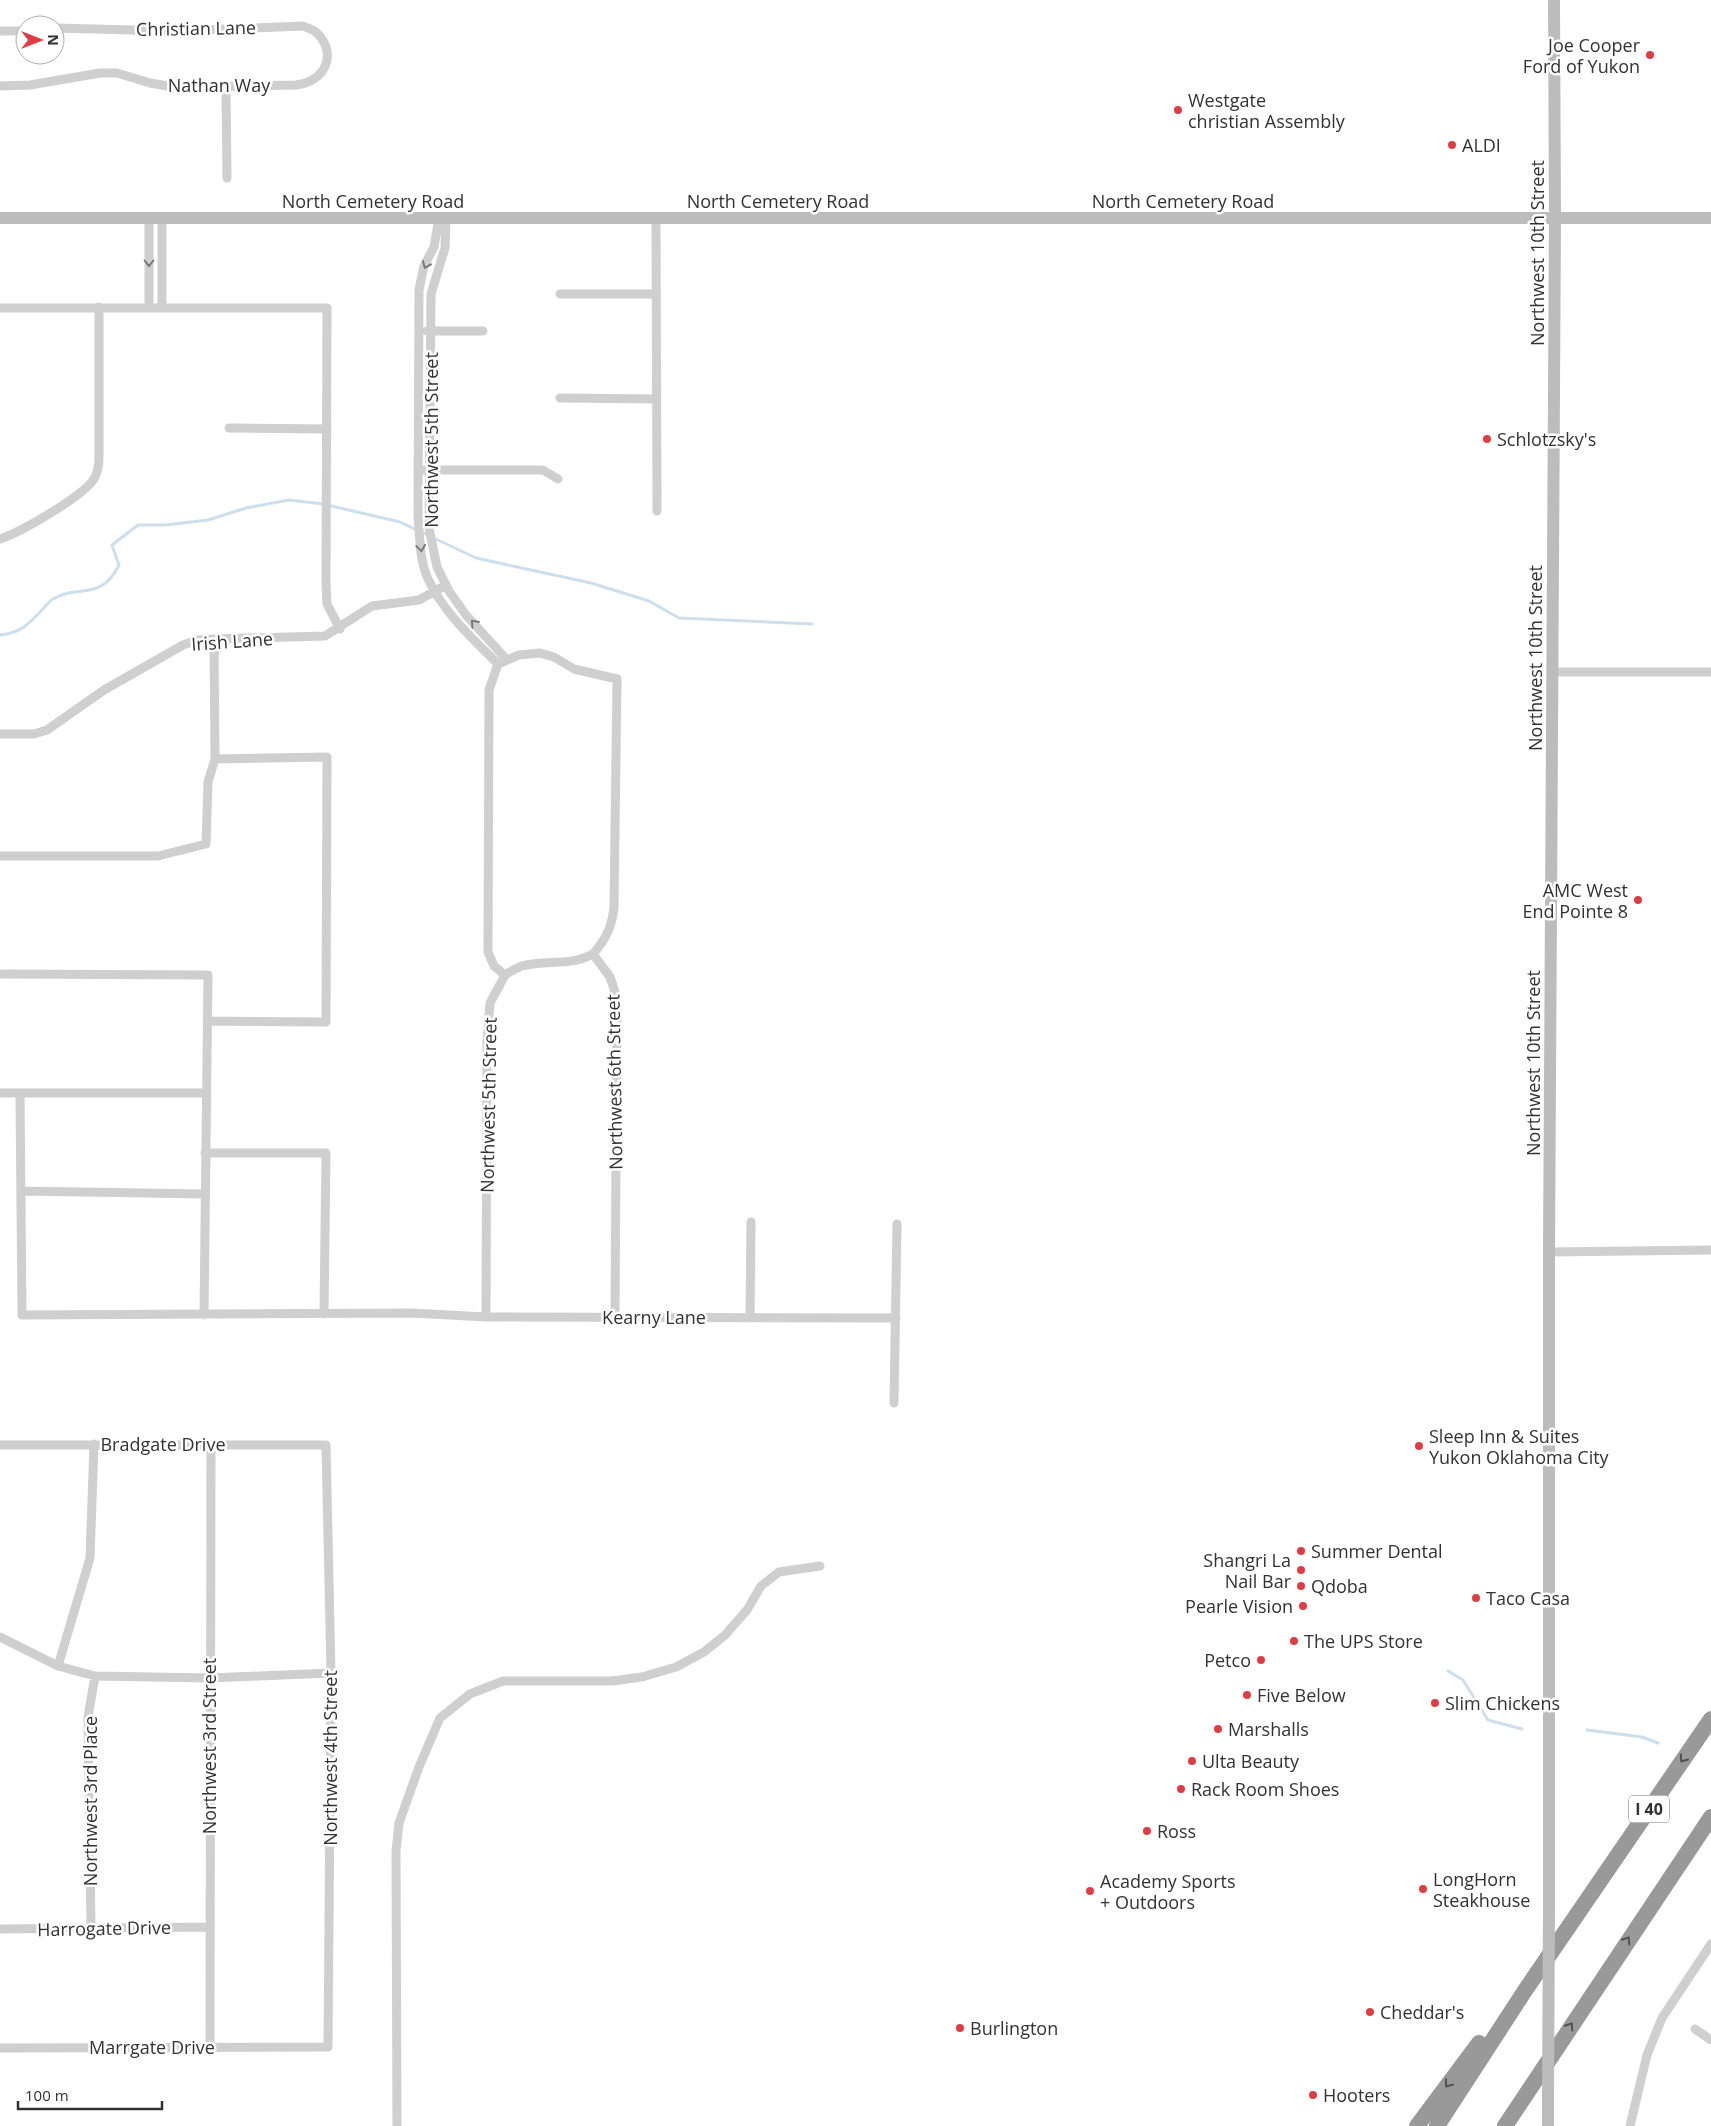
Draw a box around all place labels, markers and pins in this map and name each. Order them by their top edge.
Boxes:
place label: Joe Cooper Ford of Yukon [1523,33,1641,78]
marker: Joe Cooper Ford of Yukon [1644,49,1656,61]
place label: Westgate christian Assembly [1188,88,1346,133]
marker: Westgate christian Assembly [1172,104,1184,116]
place label: ALDI [1462,133,1501,157]
marker: ALDI [1446,139,1458,151]
place label: Schlotzsky's [1497,427,1596,451]
marker: Schlotzsky's [1481,433,1493,445]
place label: AMC West End Pointe 8 [1523,878,1628,923]
marker: AMC West End Pointe 8 [1632,894,1644,906]
place label: Sleep Inn & Suites Yukon Oklahoma City [1429,1424,1610,1469]
marker: Sleep Inn & Suites Yukon Oklahoma City [1413,1440,1425,1452]
place label: Summer Dental [1311,1539,1443,1563]
marker: Summer Dental [1295,1545,1307,1557]
place label: Shangri La Nail Bar [1203,1548,1292,1593]
marker: Shangri La Nail Bar [1295,1564,1307,1576]
place label: Qdoba [1311,1574,1368,1598]
marker: Qdoba [1295,1580,1307,1592]
place label: Taco Casa [1486,1586,1570,1610]
marker: Taco Casa [1470,1592,1482,1604]
place label: Pearle Vision [1185,1594,1293,1618]
marker: Pearle Vision [1297,1600,1309,1612]
place label: The UPS Store [1304,1629,1423,1653]
marker: The UPS Store [1288,1635,1300,1647]
place label: Petco [1204,1648,1251,1672]
marker: Petco [1255,1654,1267,1666]
place label: Five Below [1257,1683,1346,1707]
marker: Five Below [1241,1689,1253,1701]
place label: Slim Chickens [1445,1691,1560,1715]
marker: Slim Chickens [1429,1697,1441,1709]
place label: Marshalls [1228,1717,1309,1741]
marker: Marshalls [1212,1723,1224,1735]
place label: Ulta Beauty [1202,1749,1300,1773]
marker: Ulta Beauty [1186,1755,1198,1767]
place label: Rack Room Shoes [1191,1777,1339,1801]
marker: Rack Room Shoes [1175,1783,1187,1795]
place label: Ross [1157,1819,1196,1843]
marker: Ross [1141,1825,1153,1837]
place label: LongHorn Steakhouse [1433,1867,1530,1912]
place label: Academy Sports + Outdoors [1100,1869,1236,1914]
marker: LongHorn Steakhouse [1417,1883,1429,1895]
marker: Academy Sports + Outdoors [1084,1885,1096,1897]
place label: Cheddar's [1380,2000,1464,2024]
marker: Cheddar's [1364,2006,1376,2018]
place label: Burlington [970,2016,1058,2040]
marker: Burlington [954,2022,966,2034]
place label: Hooters [1323,2083,1390,2107]
marker: Hooters [1307,2089,1319,2101]

